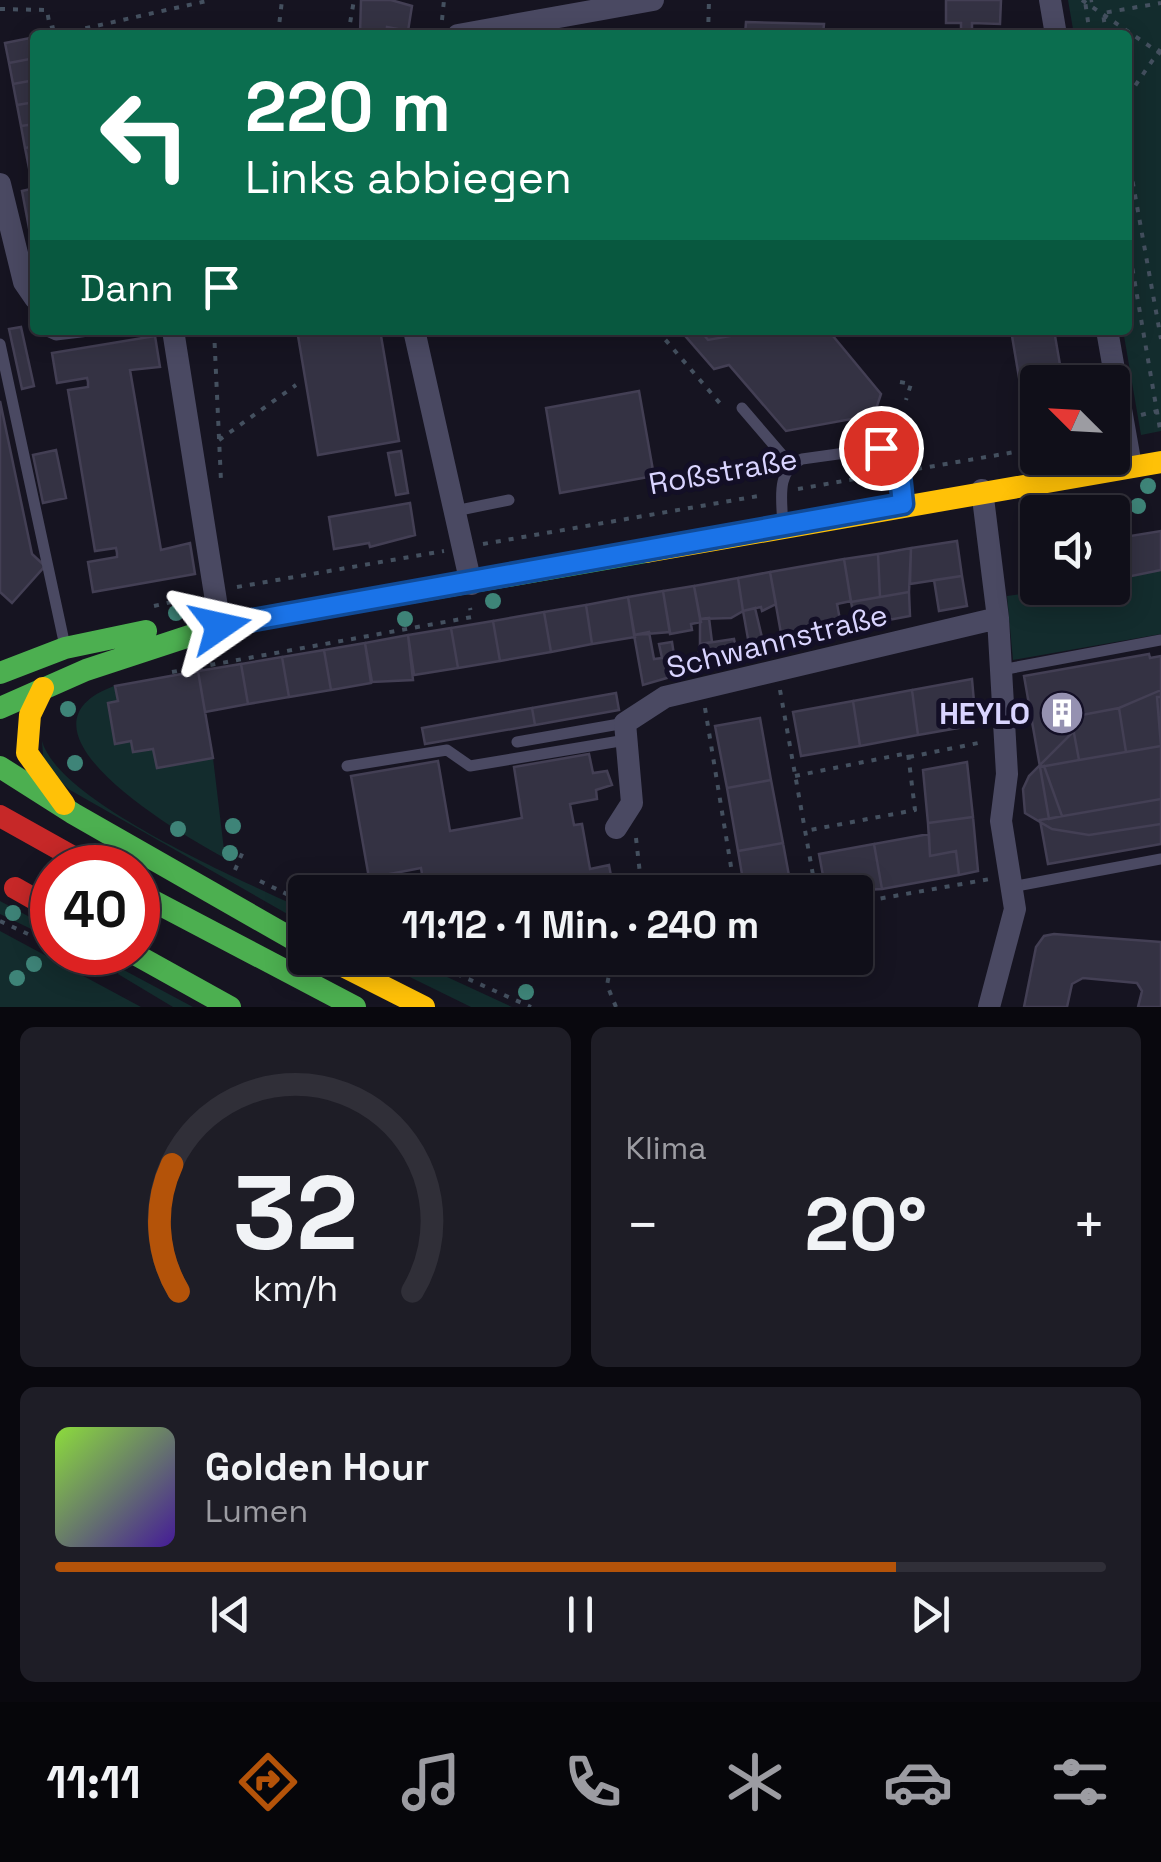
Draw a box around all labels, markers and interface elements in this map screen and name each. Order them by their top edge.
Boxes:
text: 220 m [245,62,451,151]
icon: left [80,70,210,200]
text: Links abbiegen [245,149,572,206]
icon: arrive [194,260,249,315]
text: Dann [80,264,174,312]
north arrow [1020,365,1130,475]
map controls [1020,365,1130,605]
pin [839,406,924,491]
icon: arrive [854,421,909,476]
street label: Roßstraße [646,439,800,503]
button: sound [1020,495,1130,605]
position arrow [168,574,272,678]
street label: Schwannstraße [662,595,892,687]
building icon: HEYLO [1039,690,1085,736]
place label: HEYLO [939,694,1030,733]
speed limit sign: 40 [30,845,160,975]
text: 11:12 · 1 Min. · 240 m [402,901,759,949]
text: Klima [626,1128,707,1168]
text: 32 [233,1147,358,1279]
text: 20° [804,1176,927,1272]
text: − [626,1190,660,1260]
text: + [1072,1190,1106,1260]
text: km/h [253,1266,338,1311]
text: Golden Hour [205,1443,429,1491]
text: Lumen [205,1491,308,1531]
icon: previous [203,1587,258,1642]
icon: pause [553,1587,608,1642]
icon: next [903,1587,958,1642]
icon: directions [233,1747,303,1817]
icon: music [396,1747,466,1817]
icon: phone [558,1747,628,1817]
icon: climate [720,1747,790,1817]
icon: car [883,1747,953,1817]
icon: filters [1045,1747,1115,1817]
text: 11:11 [46,1754,141,1811]

